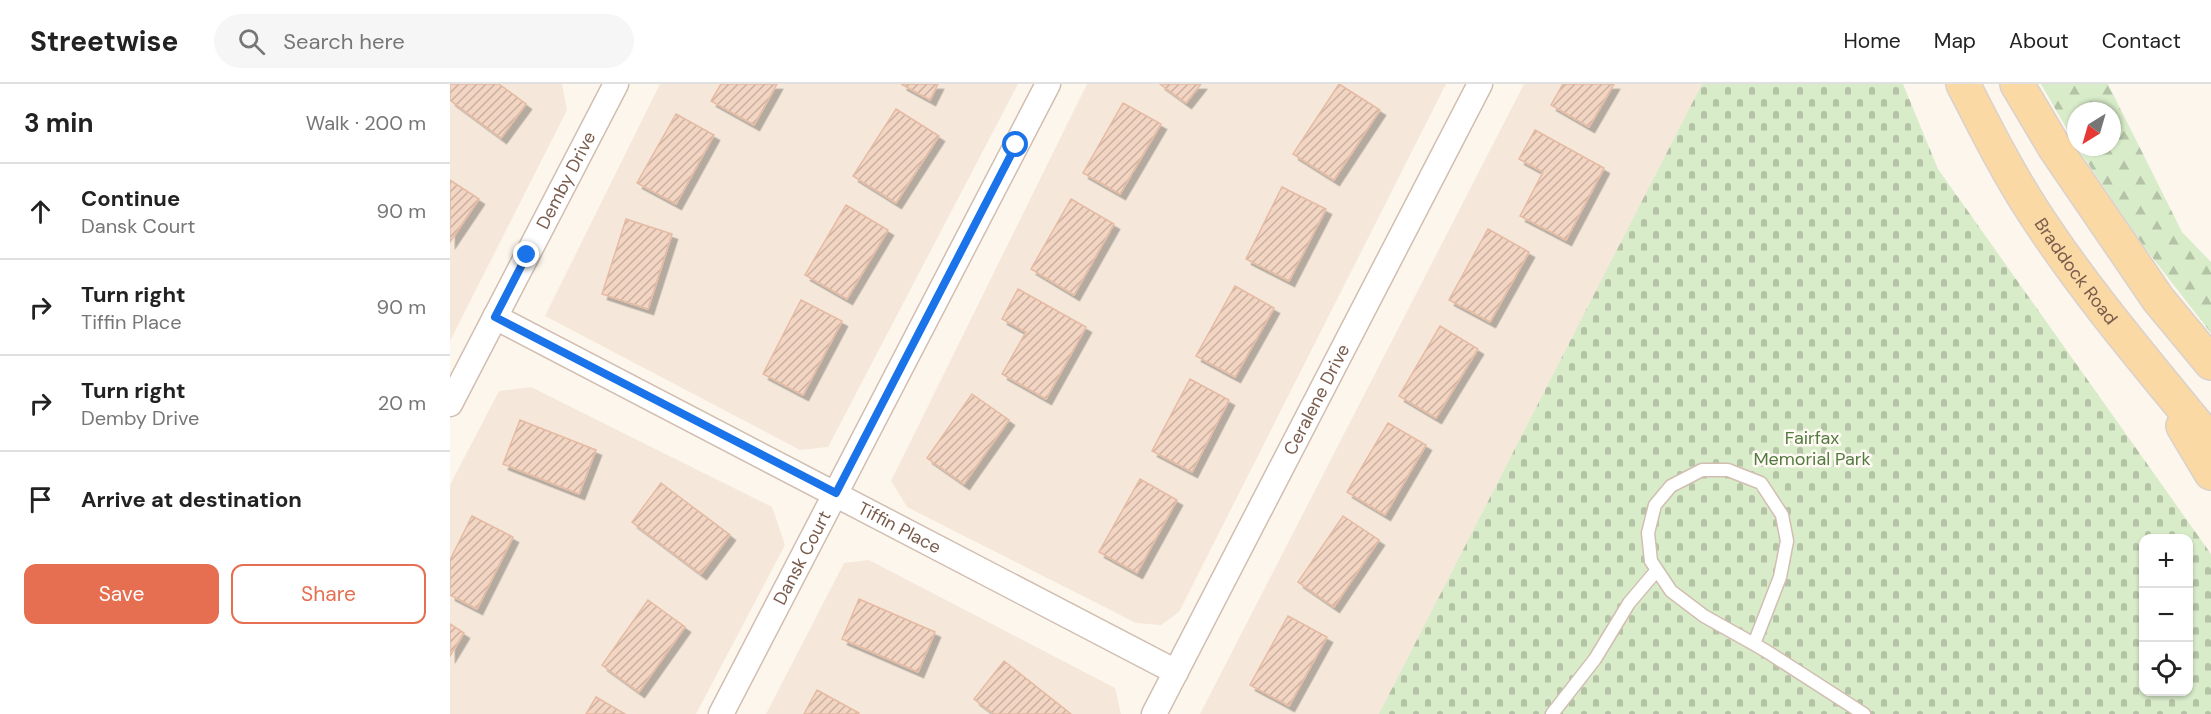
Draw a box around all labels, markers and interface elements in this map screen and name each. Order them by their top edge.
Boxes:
search box [214,14,634,68]
text: Streetwise [30,23,178,60]
icon: search [235,25,268,58]
text: Search here [283,27,405,56]
text: Home [1843,27,1901,55]
text: Map [1934,27,1976,55]
text: About [2009,27,2069,55]
text: Contact [2102,27,2181,55]
north arrow [2067,102,2121,156]
text: 3 min [24,106,93,140]
text: Walk · 200 m [306,110,426,136]
street label: Demby Drive [531,127,601,233]
route start [1002,131,1028,157]
text: Continue [81,184,180,213]
icon: ahead [24,195,57,228]
text: 90 m [377,198,426,224]
text: Dansk Court [81,213,195,239]
street label: Braddock Road [2029,213,2123,330]
route end [513,241,539,267]
text: Turn right [81,280,186,309]
icon: right [24,291,57,324]
text: 90 m [377,294,426,320]
text: Tiffin Place [81,309,182,335]
street label: Ceralene Drive [1278,340,1355,459]
text: Turn right [81,376,186,405]
icon: right [24,387,57,420]
text: 20 m [378,390,426,416]
text: Demby Drive [81,405,199,431]
park label: Fairfax Memorial Park [1753,426,1871,471]
icon: arrive [24,483,57,516]
text: Arrive at destination [81,485,302,514]
street label: Tiffin Place [854,496,945,559]
street label: Dansk Court [768,507,836,609]
map controls [2139,534,2193,696]
button: + [2139,534,2193,588]
button: Save [24,564,219,624]
button: Share [231,564,426,624]
button: − [2139,588,2193,642]
button: locate [2139,642,2193,696]

